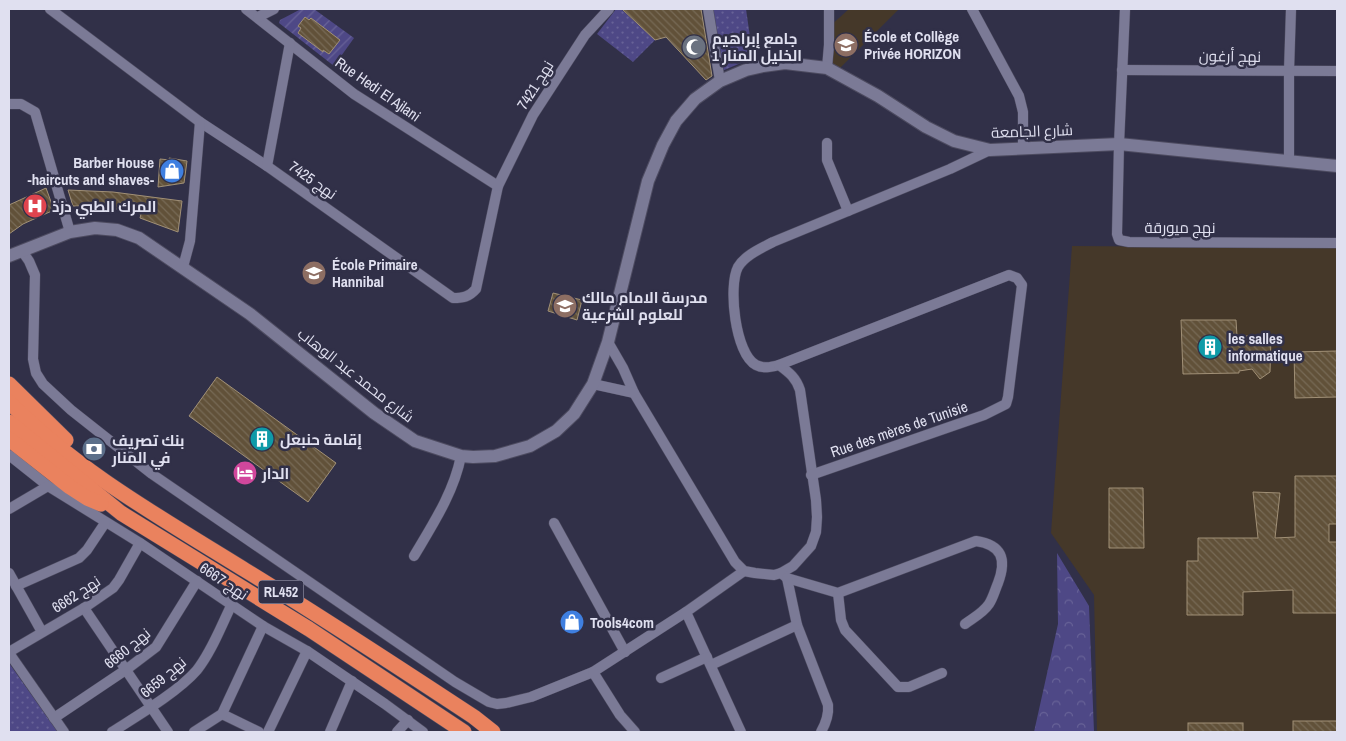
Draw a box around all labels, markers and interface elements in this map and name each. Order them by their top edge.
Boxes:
place label: École et Collège Privée HORIZON [864,26,961,64]
place label: جامع إبراهيم الخليل المنار 1 [712,28,802,66]
school or university icon: École et Collège Privée HORIZON [833,32,859,58]
mosque icon: جامع إبراهيم الخليل المنار 1 [681,34,707,60]
street label: نهج أرغون [1199,45,1261,68]
street label: Rue Hedi El Ajlani [331,52,425,126]
street label: نهج 7421 [512,56,559,114]
street label: شارع الجامعة [991,119,1073,144]
place label: Barber House -haircuts and shaves- [28,152,154,190]
street label: نهج 7425 [284,156,341,205]
shop icon: Barber House -haircuts and shaves- [159,158,185,184]
hospital icon: المرك الطبي دزذ [22,193,48,219]
place label: المرك الطبي دزذ [52,196,156,219]
street label: نهج ميورقة [1144,217,1216,239]
place label: École Primaire Hannibal [332,254,418,292]
school or university icon: École Primaire Hannibal [301,260,327,286]
place label: مدرسة الامام مالك للعلوم الشرعية [582,287,708,325]
school or university icon: مدرسة الامام مالك للعلوم الشرعية [552,293,578,319]
street label: شارع محمد عبد الوهاب [293,323,419,428]
place label: les salles informatique [1228,328,1303,366]
building icon: les salles informatique [1197,334,1223,360]
street label: Rue des mères de Tunisie [828,396,970,462]
building icon: إقامة حنبعل [249,426,275,452]
place label: إقامة حنبعل [280,429,362,450]
place label: بنك تصريف في المنار [111,430,184,470]
bank icon: بنك تصريف في المنار [81,436,107,462]
hotel icon: الدار [232,460,258,486]
place label: الدار [261,463,289,484]
street label: نهج 6667 [195,557,252,606]
street label: نهج 6662 [48,570,105,618]
road number: RL452 [258,580,304,604]
shop icon: Tools4com [559,609,585,635]
place label: Tools4com [590,612,654,633]
street label: نهج 6660 [99,623,155,674]
street label: نهج 6659 [136,652,191,703]

